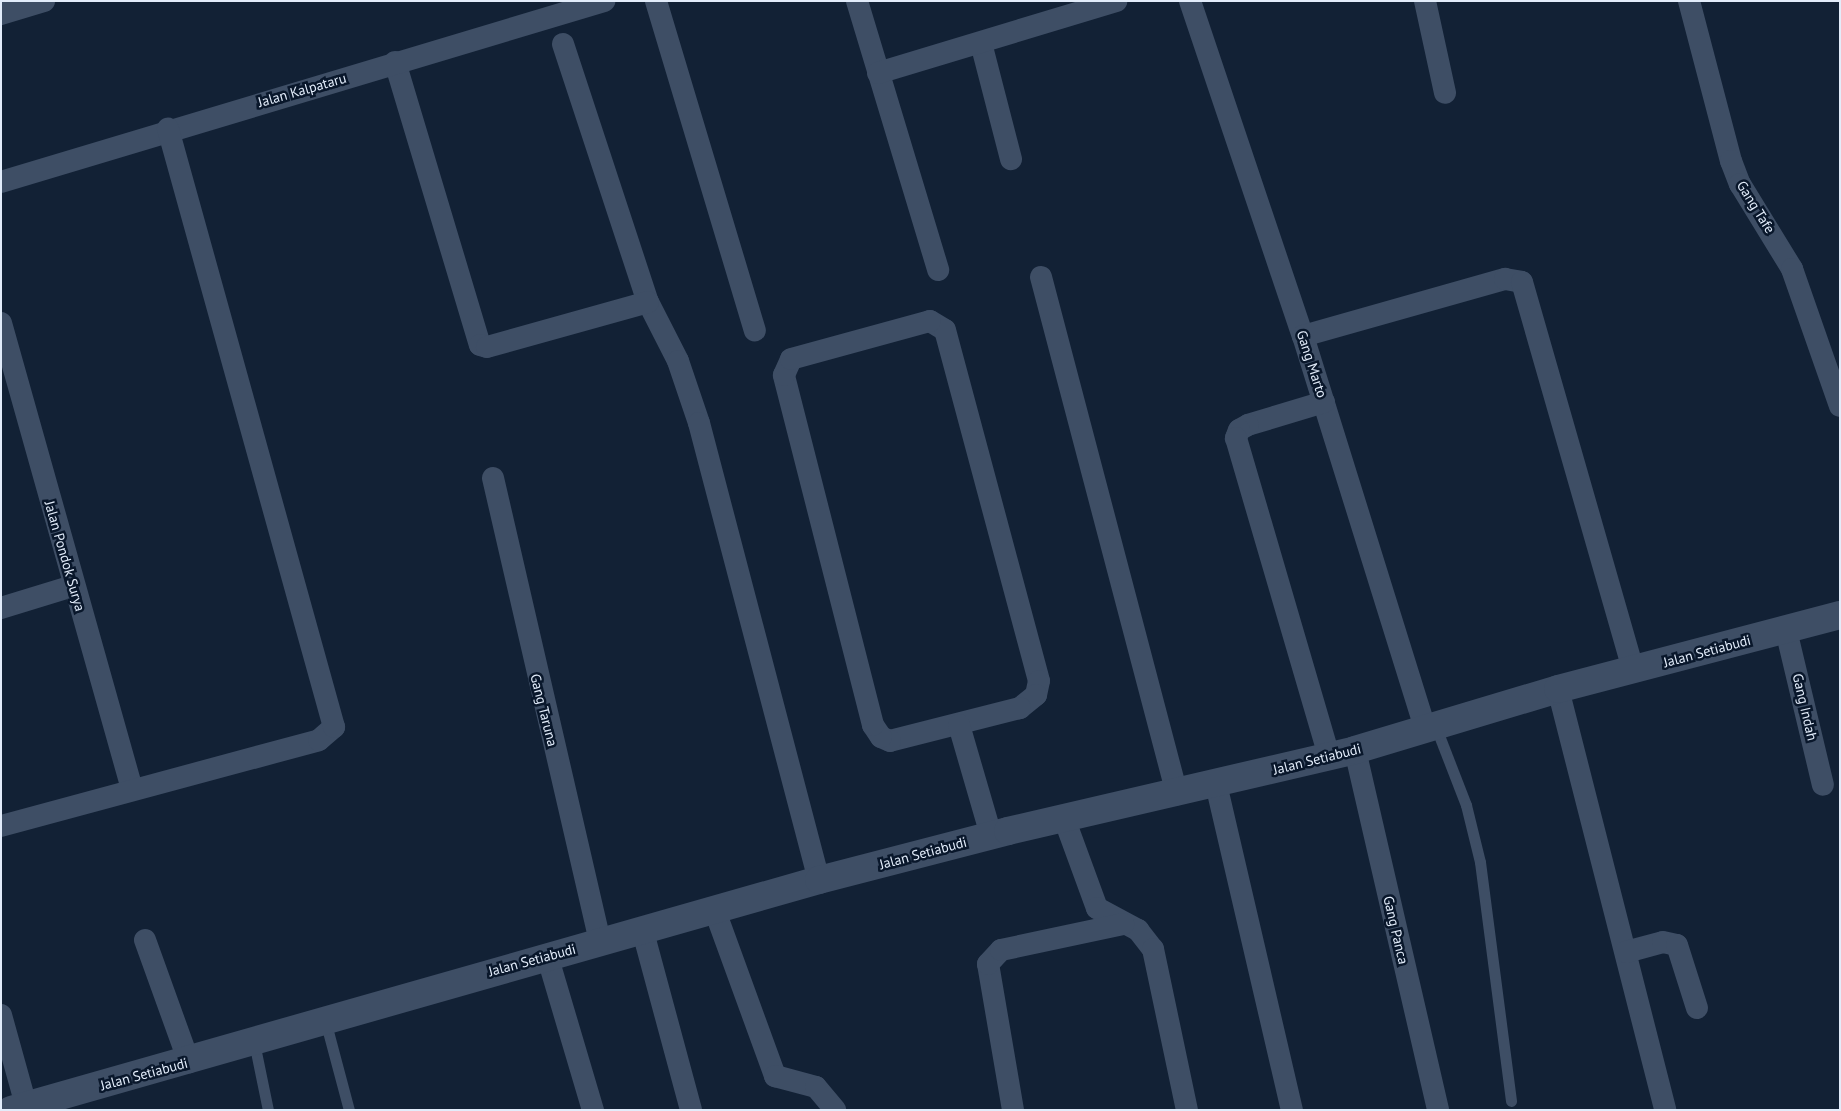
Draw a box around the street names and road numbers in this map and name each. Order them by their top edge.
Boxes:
street label: Jalan Kalpataru [256,69,348,111]
street label: Gang Tafe [1733,177,1779,237]
street label: Gang Marto [1293,328,1331,400]
street label: Jalan Pondok Surya [41,499,89,613]
street label: Jalan Setiabudi [1661,631,1753,671]
street label: Gang Taruna [527,672,561,748]
street label: Gang Indah [1789,672,1821,742]
street label: Jalan Setiabudi [1271,740,1363,778]
street label: Jalan Setiabudi [877,833,969,873]
street label: Gang Panca [1380,894,1412,966]
street label: Jalan Setiabudi [486,940,578,980]
street label: Jalan Setiabudi [98,1054,190,1094]

